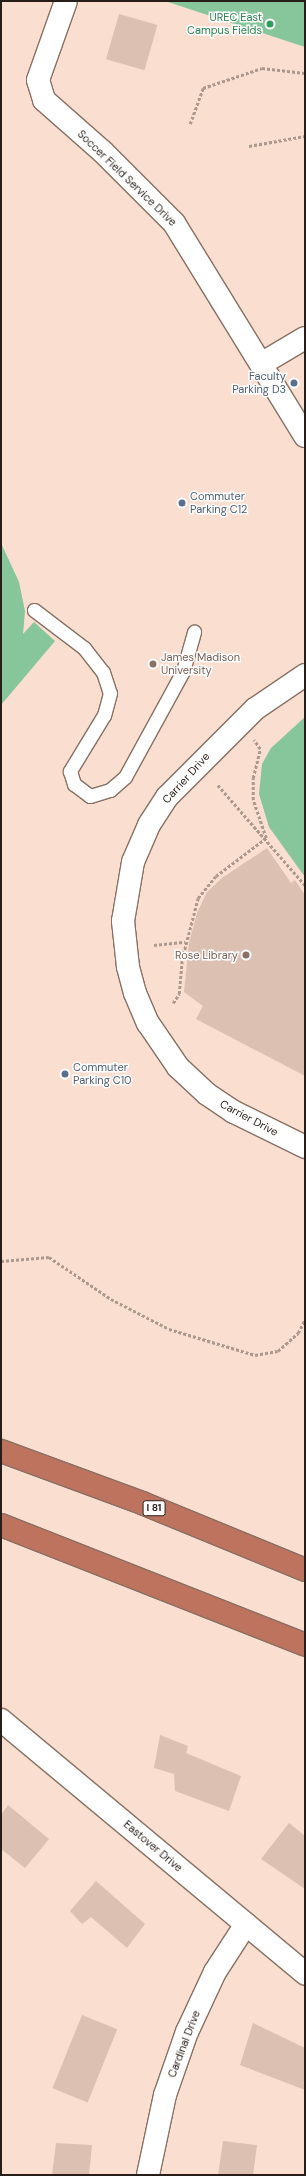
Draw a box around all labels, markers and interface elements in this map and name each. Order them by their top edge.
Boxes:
place label: UREC East Campus Fields [187,11,262,37]
marker: UREC East Campus Fields [265,19,275,29]
street label: Soccer Field Service Drive [75,127,179,229]
place label: Faculty Parking D3 [232,370,286,396]
marker: Faculty Parking D3 [289,378,299,388]
place label: Commuter Parking C12 [190,490,247,516]
marker: Commuter Parking C12 [177,498,187,508]
place label: James Madison University [161,651,240,677]
marker: James Madison University [148,659,158,669]
street label: Carrier Drive [160,750,212,806]
place label: Rose Library [175,948,238,962]
marker: Rose Library [241,950,251,960]
place label: Commuter Parking C10 [73,1061,132,1087]
marker: Commuter Parking C10 [60,1069,70,1079]
street label: Carrier Drive [218,1097,280,1139]
road number: I 81 [142,1500,166,1516]
street label: Eastover Drive [121,1818,185,1874]
street label: Cardinal Drive [165,2008,203,2080]

